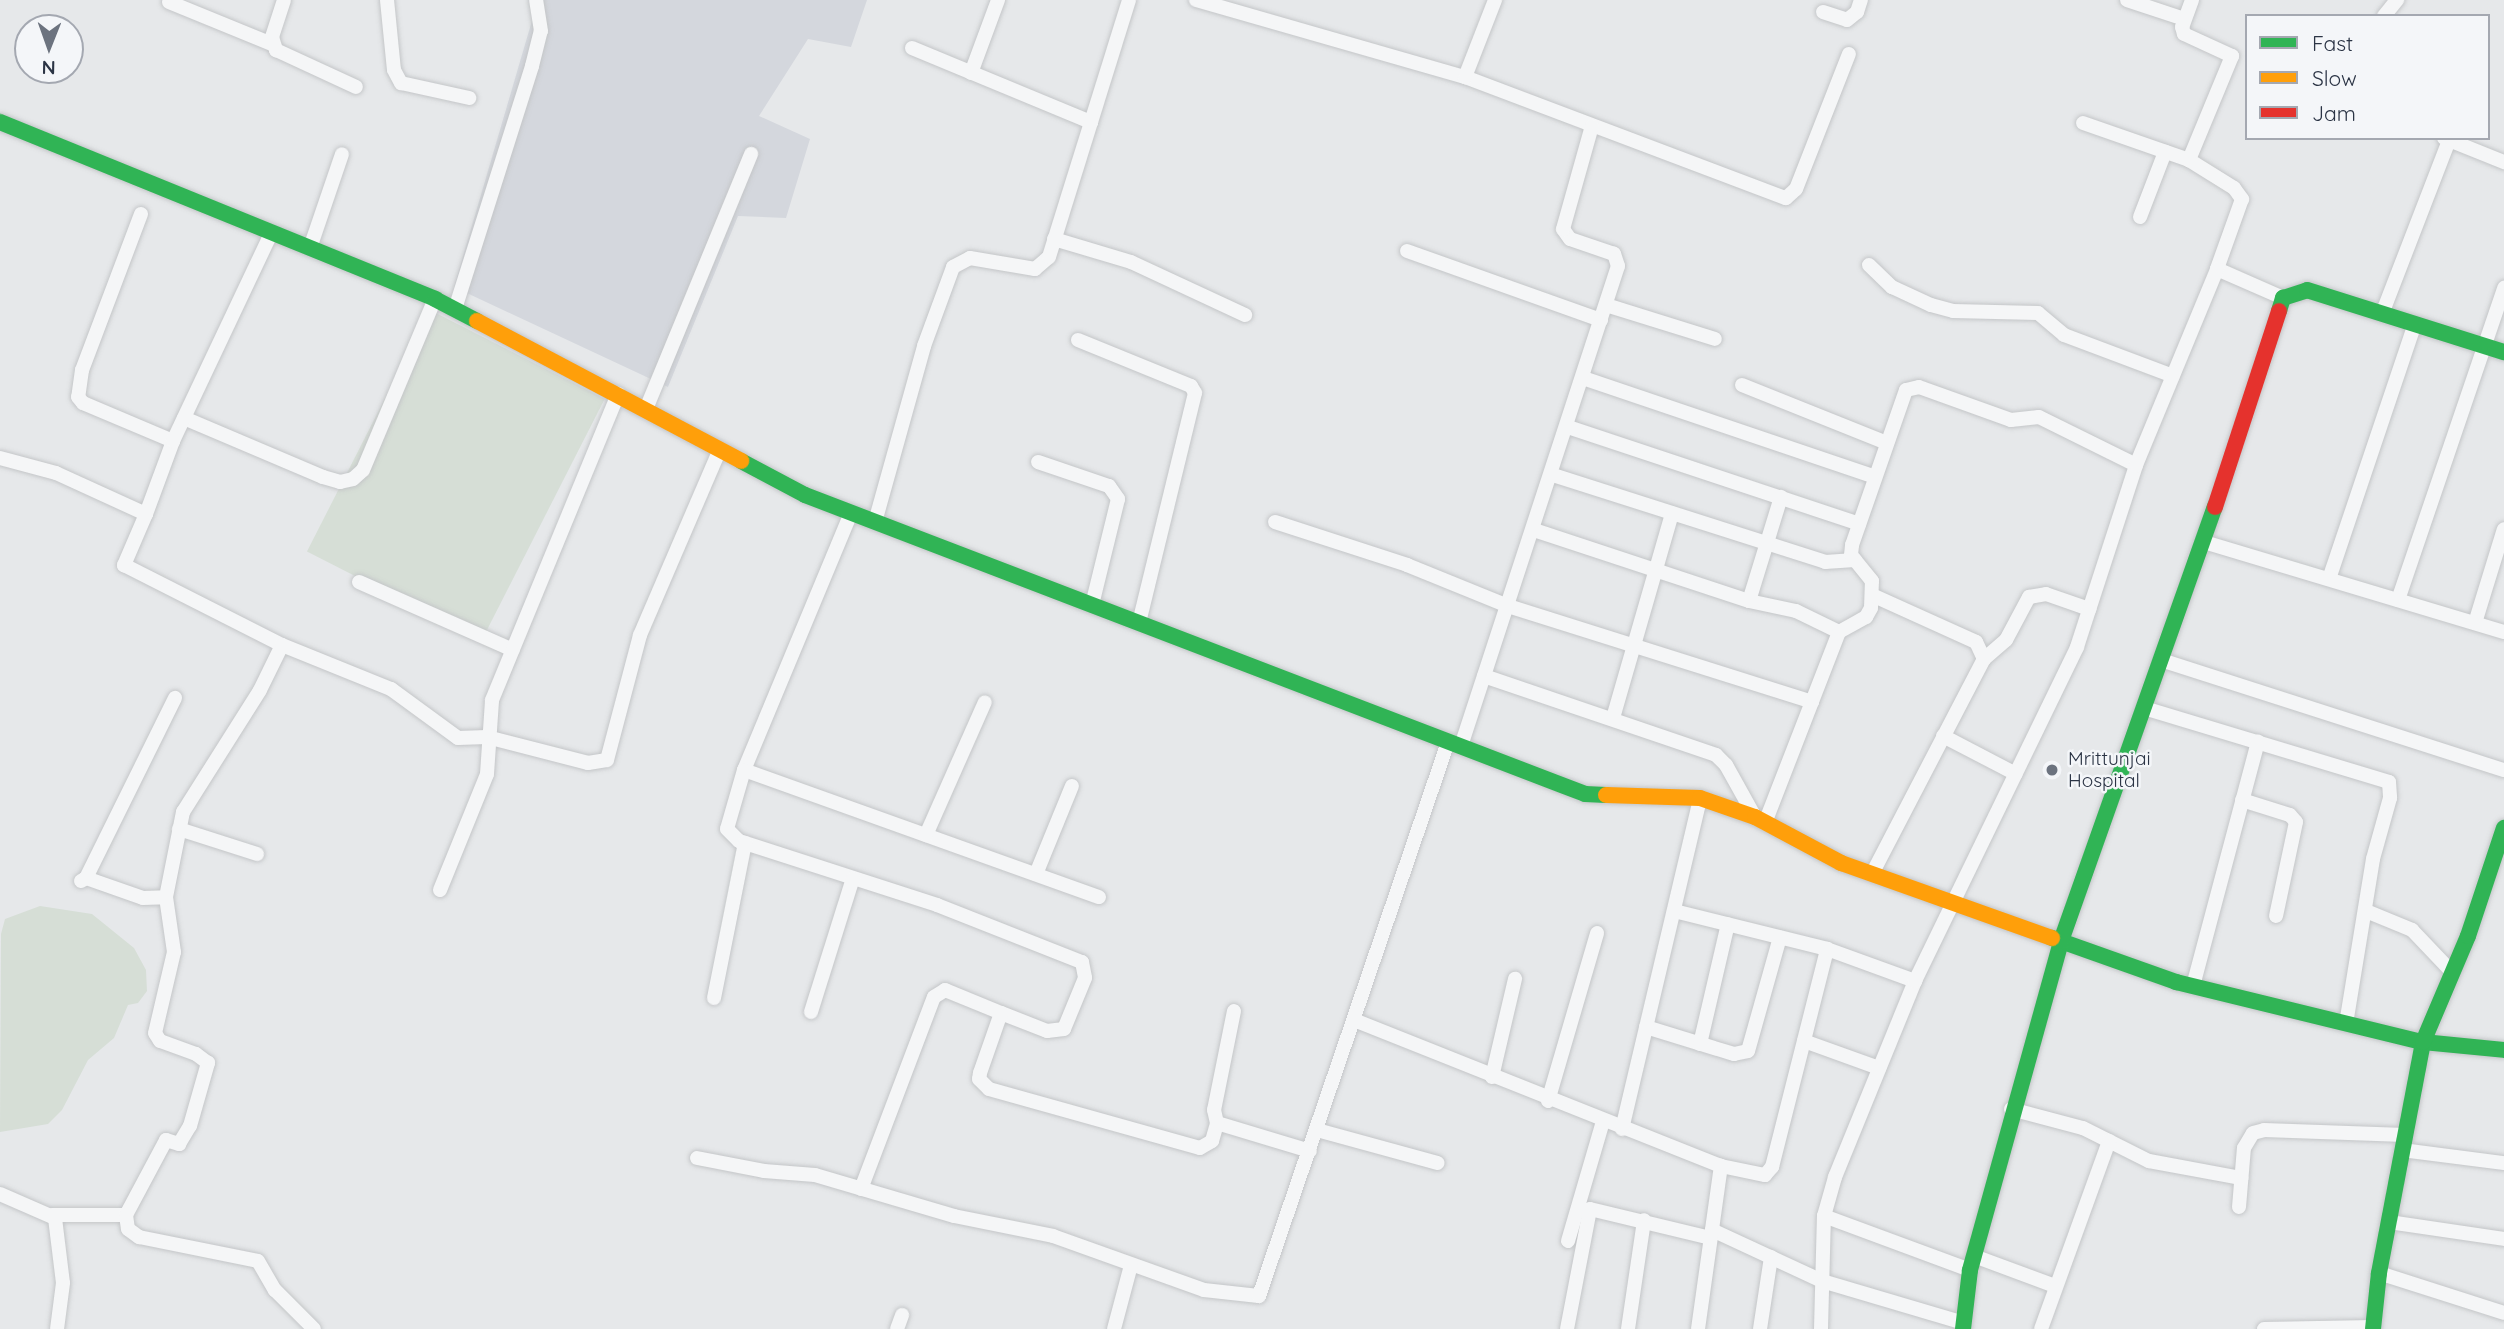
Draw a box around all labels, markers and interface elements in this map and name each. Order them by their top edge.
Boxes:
north arrow [14,14,84,84]
legend [2245,14,2490,140]
text: Fast [2312,30,2353,56]
text: N [41,56,56,80]
text: Slow [2312,65,2357,91]
text: Jam [2312,100,2356,126]
place label: Mrittunjai Hospital [2068,748,2150,792]
marker: Mrittunjai Hospital [2042,760,2062,780]

